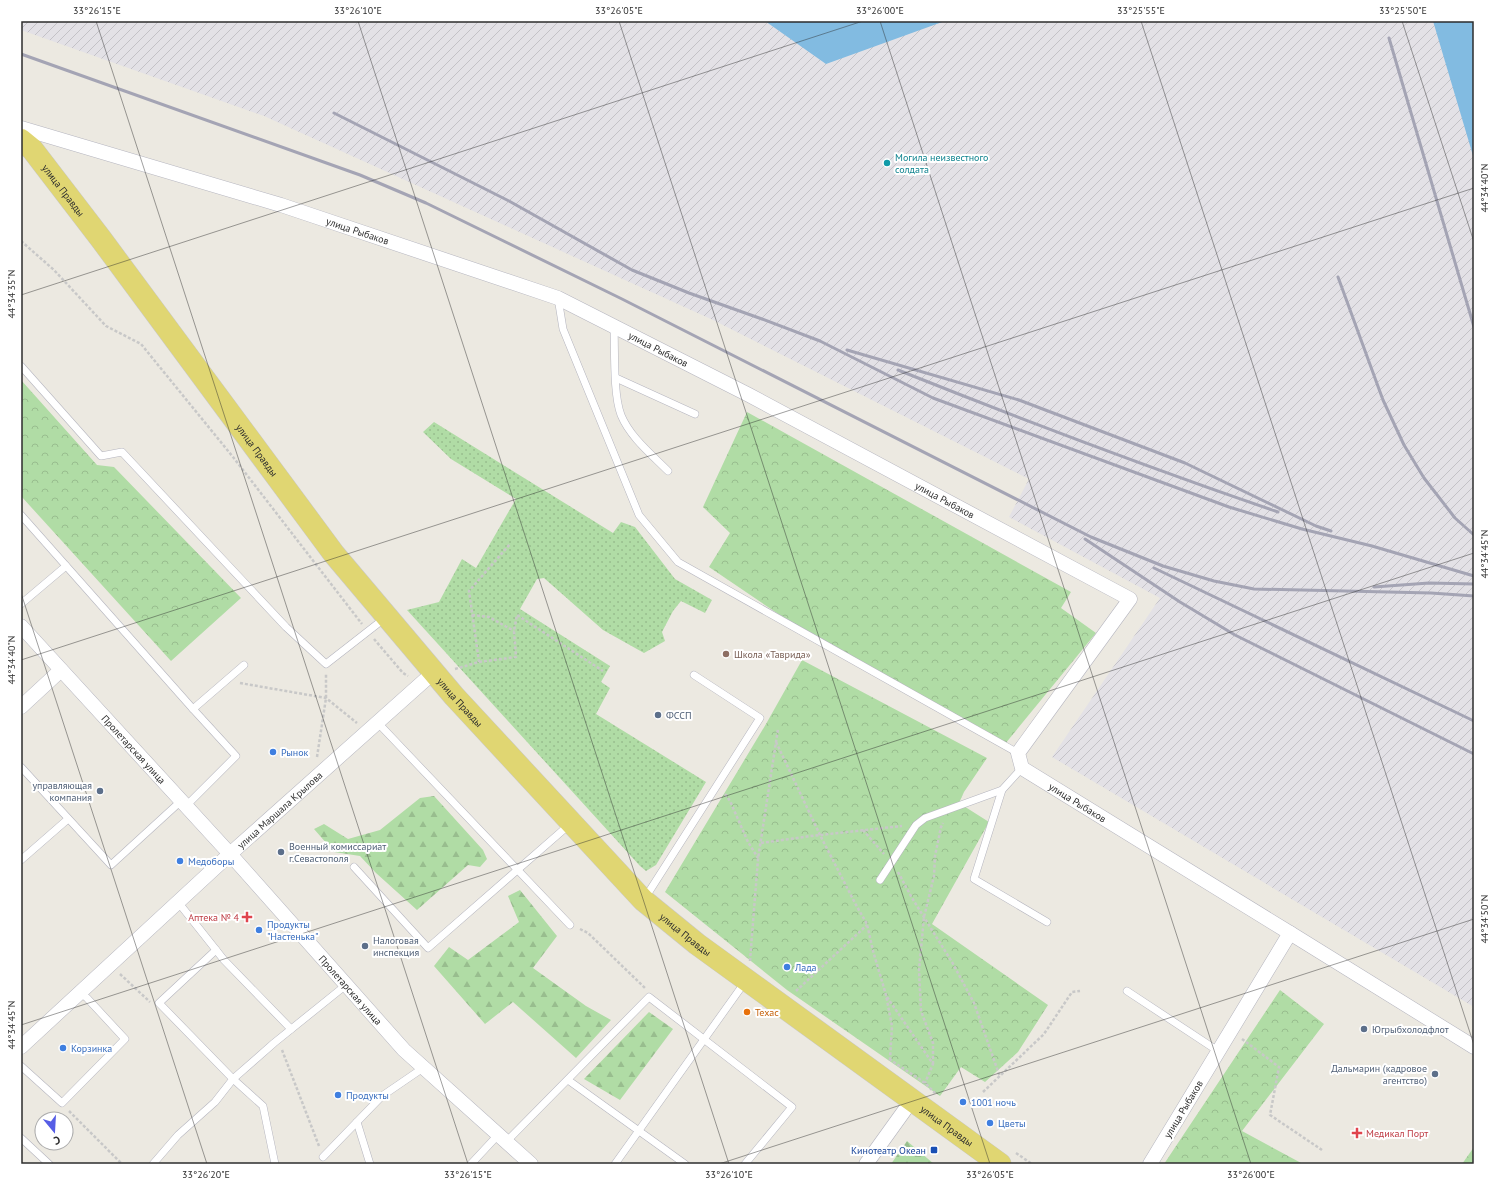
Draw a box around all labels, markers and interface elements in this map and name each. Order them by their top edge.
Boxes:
text: 33°26'15"E [73,4,121,17]
text: 33°26'10"E [334,4,382,17]
text: 33°26'05"E [595,4,643,17]
text: 33°26'00"E [856,4,904,17]
text: 33°25'55"E [1117,4,1165,17]
text: 33°25'50"E [1379,4,1427,17]
place label: Могила неизвестного солдата [895,151,988,176]
marker: Могила неизвестного солдата [882,158,892,168]
street label: улица Правды [39,162,87,219]
text: 44°34'40"N [1478,163,1491,213]
street label: улица Рыбаков [324,215,391,248]
text: 44°34'35"N [5,269,18,319]
street label: улица Рыбаков [626,329,690,370]
street label: улица Правды [233,421,280,479]
street label: улица Рыбаков [913,479,977,522]
text: 44°34'45"N [1478,529,1491,579]
text: 44°34'40"N [5,635,18,685]
place label: Школа «Таврида» [734,648,811,661]
marker: Школа «Таврида» [721,649,731,659]
street label: улица Правды [434,675,485,730]
place label: ФССП [666,709,692,722]
marker: ФССП [653,710,663,720]
street label: Пролетарская улица [99,712,168,787]
place label: Рынок [281,746,309,759]
marker: Рынок [268,747,278,757]
street label: улица Маршала Крылова [235,769,325,852]
place label: управляющая компания [32,779,92,804]
street label: улица Рыбаков [1046,780,1109,825]
marker: управляющая компания [95,786,105,796]
place label: Военный комиссариат г.Севастополя [289,840,386,865]
marker: Военный комиссариат г.Севастополя [276,847,286,857]
place label: Медоборы [188,855,234,868]
marker: Медоборы [175,856,185,866]
text: 44°34'50"N [1478,894,1491,944]
street label: улица Правды [657,910,713,959]
place label: Аптека № 4 [188,911,240,924]
marker: Аптека № 4 [242,912,252,922]
place label: Продукты "Настенька" [267,918,318,943]
marker: Продукты "Настенька" [254,925,264,935]
place label: Налоговая инспекция [373,934,420,959]
marker: Налоговая инспекция [360,941,370,951]
street label: Пролетарская улица [316,953,385,1028]
place label: Лада [794,961,817,974]
marker: Лада [782,962,792,972]
text: 44°34'45"N [5,1000,18,1050]
place label: Техас [755,1006,779,1019]
marker: Техас [742,1007,752,1017]
place label: Югрыбхолодфлот [1372,1023,1449,1036]
marker: Югрыбхолодфлот [1359,1024,1369,1034]
place label: Корзинка [71,1042,112,1055]
marker: Корзинка [58,1043,68,1053]
place label: Дальмарин (кадровое агентство) [1331,1062,1427,1087]
marker: Дальмарин (кадровое агентство) [1430,1069,1440,1079]
street label: улица Рыбаков [1161,1078,1206,1141]
place label: Продукты [346,1089,389,1102]
marker: Продукты [333,1090,343,1100]
place label: 1001 ночь [971,1096,1016,1109]
marker: 1001 ночь [958,1097,968,1107]
street label: улица Правды [918,1102,976,1149]
north arrow [34,1111,74,1151]
place label: Цветы [998,1117,1026,1130]
marker: Цветы [985,1118,995,1128]
marker: Медикал Порт [1351,1127,1363,1139]
place label: Медикал Порт [1366,1127,1428,1140]
text: С [52,1133,62,1148]
place label: Кинотеатр Океан [851,1144,926,1157]
marker: Кинотеатр Океан [929,1145,939,1155]
text: 33°26'20"E [182,1168,230,1181]
text: 33°26'15"E [444,1168,492,1181]
text: 33°26'10"E [705,1168,753,1181]
text: 33°26'05"E [966,1168,1014,1181]
text: 33°26'00"E [1227,1168,1275,1181]

